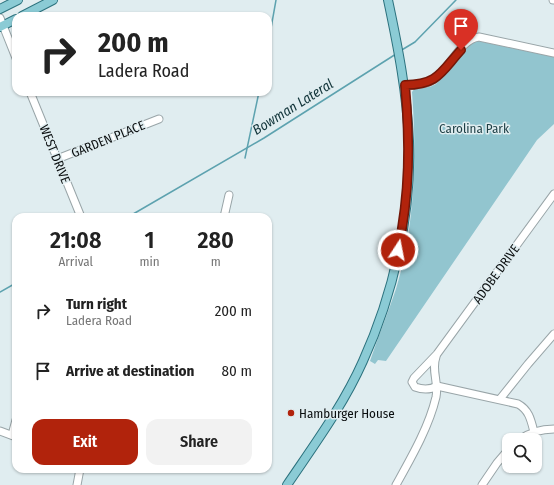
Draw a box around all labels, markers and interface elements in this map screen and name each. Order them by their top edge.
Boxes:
pin [444,9,478,50]
icon: arrive [450,15,472,37]
text: 200 m [98,26,169,59]
icon: right [32,28,84,80]
text: Ladera Road [98,60,189,82]
water label: Bowman Lateral [249,75,337,139]
street label: GARDEN PLACE [69,117,147,161]
park label: Carolina Park [439,121,510,136]
street label: WEST DRIVE [36,123,74,185]
text: 21:08 [50,226,101,254]
text: 1 [144,226,154,254]
text: 280 [198,226,234,254]
position arrow [377,229,419,271]
street label: ADOBE DRIVE [469,241,523,307]
text: Arrival [58,254,93,269]
text: min [139,254,160,269]
text: m [211,254,221,269]
text: Turn right [66,295,127,313]
icon: right [32,300,54,322]
text: 200 m [215,302,252,320]
text: Ladera Road [66,313,132,328]
icon: arrive [32,360,54,382]
text: Arrive at destination [66,362,194,380]
text: 80 m [222,362,252,380]
place label: Hamburger House [299,406,395,421]
marker: Hamburger House [286,408,296,418]
button: Exit [32,419,138,465]
button: Share [146,419,252,465]
map controls [502,433,542,473]
button: search [502,433,542,473]

